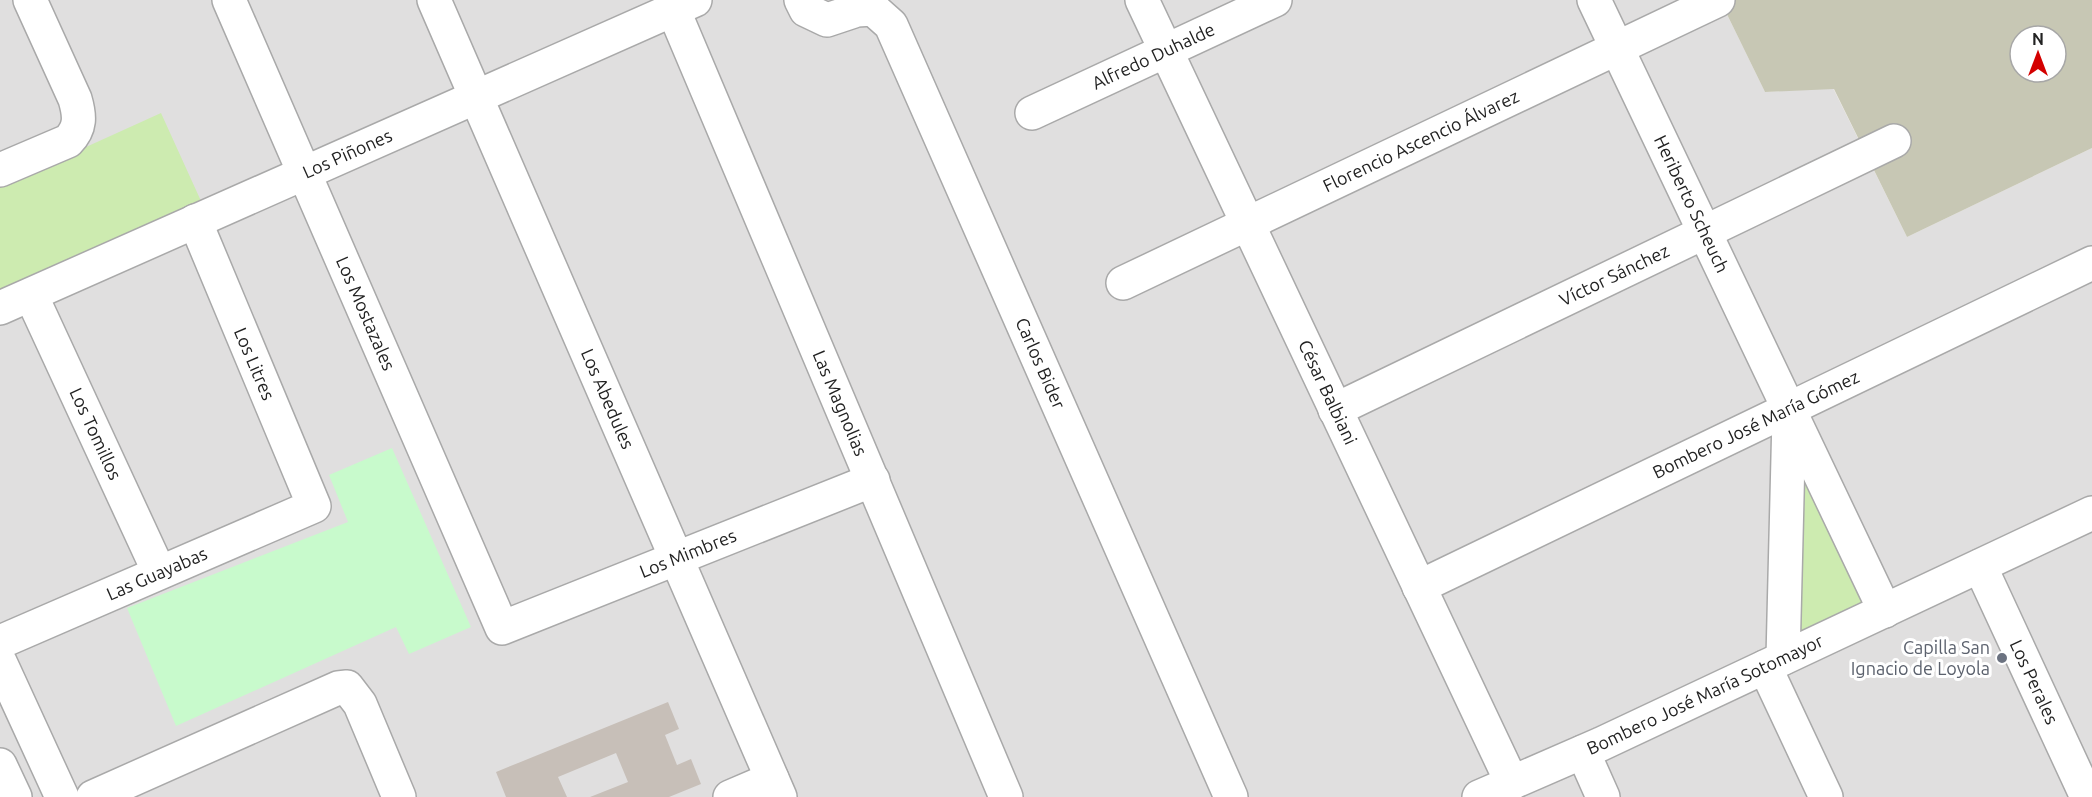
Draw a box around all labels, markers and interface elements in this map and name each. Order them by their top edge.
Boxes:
street label: Alfredo Duhalde [1089,18,1218,93]
north arrow [2008,24,2068,84]
text: N [2032,30,2044,48]
street label: Florencio Ascencio Álvarez [1320,85,1522,195]
street label: Los Piñones [299,125,395,182]
street label: Heriberto Scheuch [1651,132,1733,275]
street label: Víctor Sánchez [1556,240,1672,310]
street label: Los Mostazales [333,253,400,373]
street label: Carlos Bider [1012,314,1070,412]
street label: Los Litres [231,324,279,403]
street label: César Balbiani [1295,336,1362,447]
street label: Los Abedules [578,346,639,452]
street label: Las Magnolias [809,347,872,459]
street label: Bombero José María Gómez [1649,366,1862,482]
street label: Los Tomillos [66,384,126,483]
street label: Los Mimbres [636,525,739,581]
street label: Las Guayabas [103,543,210,604]
street label: Bombero José María Sotomayor [1584,630,1826,758]
street label: Los Perales [2007,636,2063,727]
place label: Capilla San Ignacio de Loyola [1851,637,1990,678]
marker: Capilla San Ignacio de Loyola [1995,651,2009,665]

